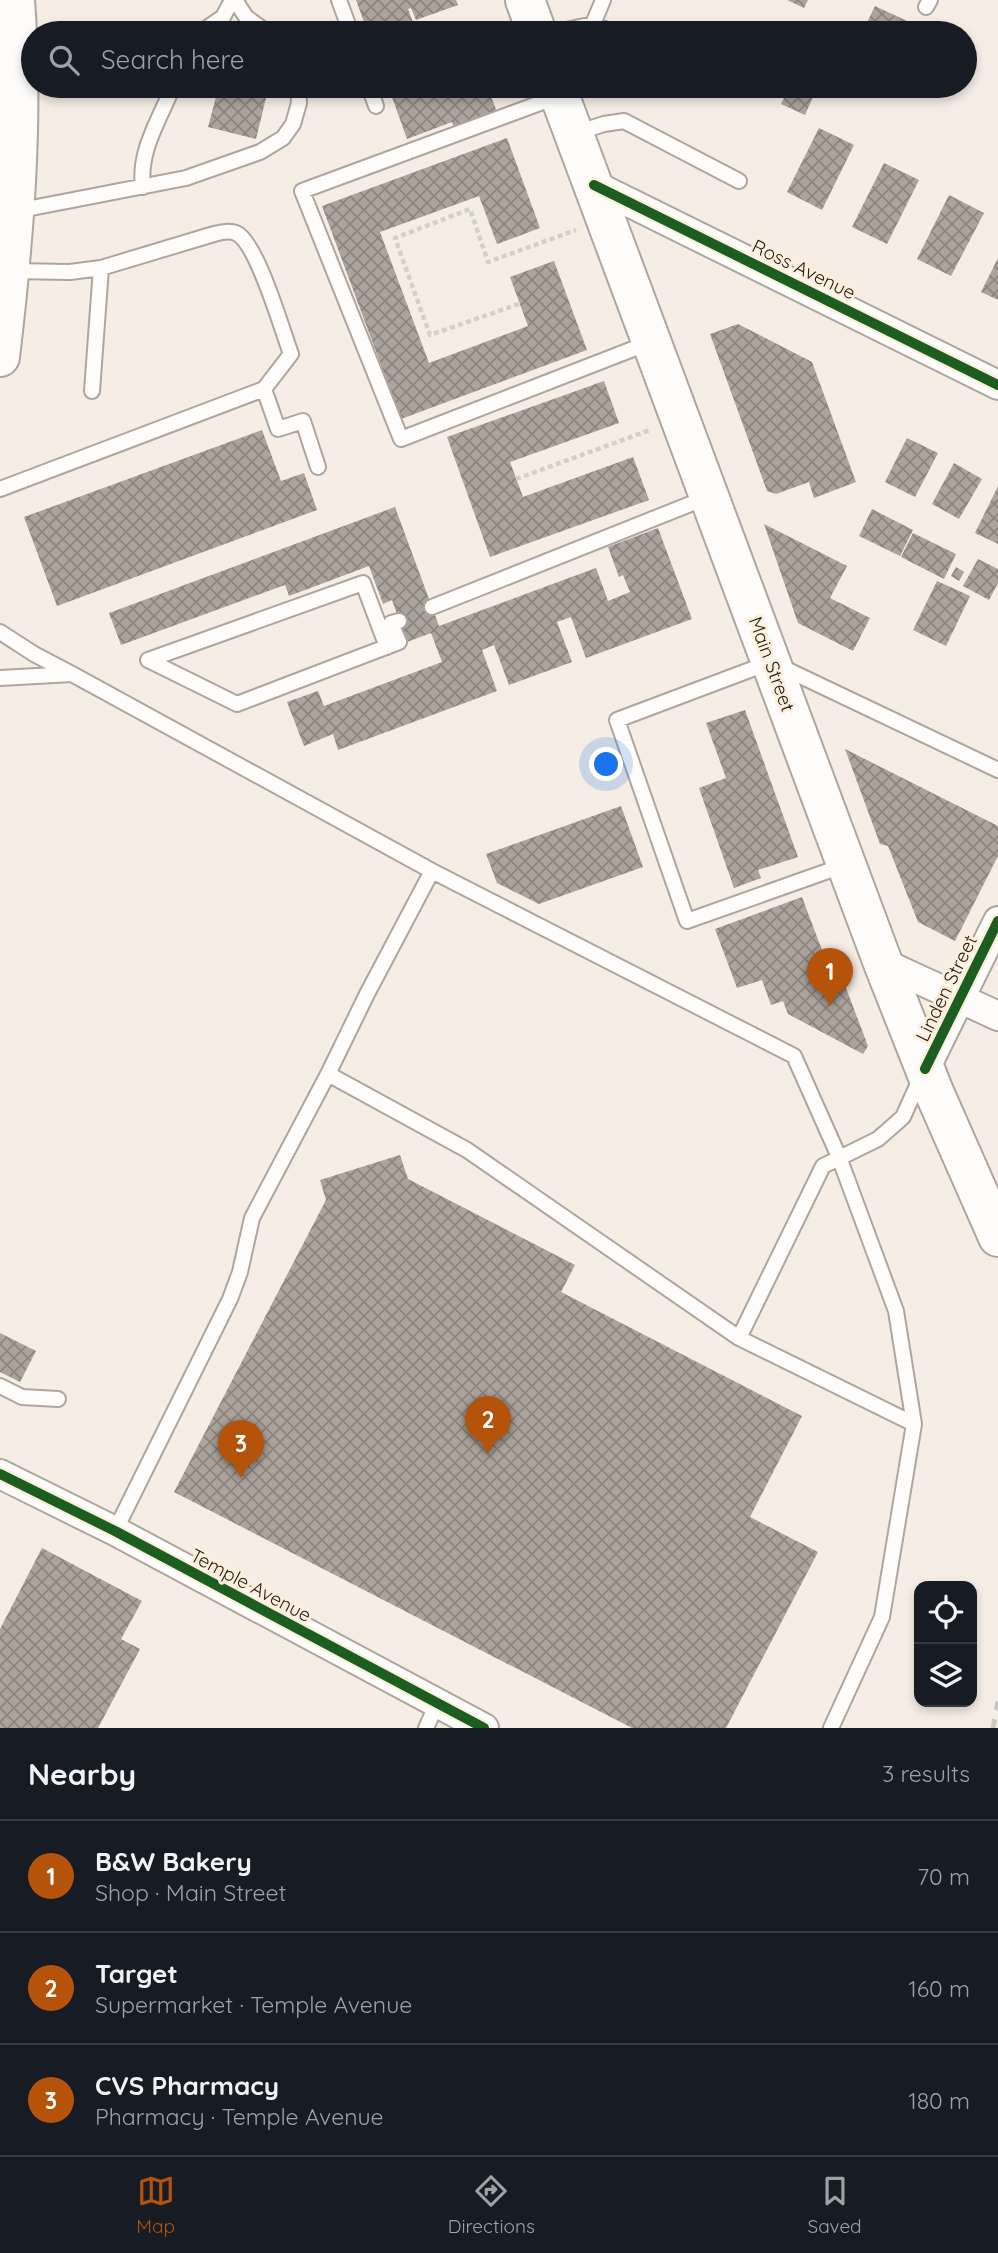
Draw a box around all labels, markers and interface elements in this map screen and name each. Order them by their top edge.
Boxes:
search box [21,21,977,98]
icon: search [45,41,83,79]
text: Search here [101,43,245,76]
street label: Ross Avenue [748,234,860,304]
street label: Main Street [744,613,800,715]
your location [589,747,623,781]
street label: Linden Street [910,931,982,1045]
pin: 1 [807,948,853,1006]
pin: 2 [465,1396,511,1454]
pin: 3 [218,1420,264,1478]
street label: Temple Avenue [186,1543,316,1627]
map controls [914,1581,977,1707]
button: locate [914,1581,977,1644]
button: layers [914,1644,977,1707]
text: Nearby [28,1755,136,1793]
text: 3 results [882,1759,970,1788]
text: B&W Bakery [95,1845,252,1878]
text: 1 [47,1862,55,1891]
text: 70 m [917,1862,970,1891]
text: Shop · Main Street [95,1878,286,1907]
text: Target [95,1957,178,1990]
text: 2 [44,1974,58,2003]
text: 160 m [908,1974,970,2003]
text: Supermarket · Temple Avenue [95,1990,412,2019]
text: CVS Pharmacy [95,2069,279,2102]
text: 3 [45,2086,57,2115]
text: 180 m [908,2086,970,2115]
text: Pharmacy · Temple Avenue [95,2102,384,2131]
tab: Map [136,2172,175,2238]
tab: Directions [448,2172,535,2238]
tab: Saved [807,2172,862,2238]

